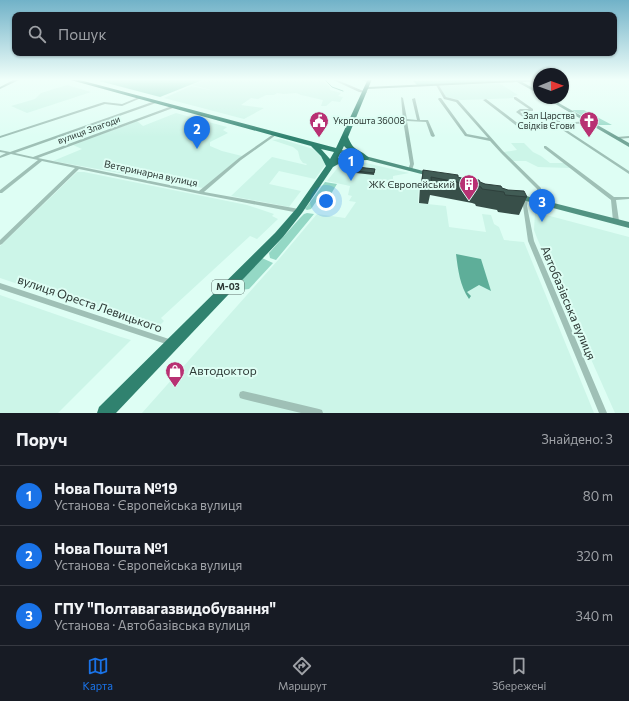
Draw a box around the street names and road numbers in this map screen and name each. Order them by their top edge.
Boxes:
street label: вулиця Злагоди [56,113,122,146]
street label: Ветеринарна вулиця [103,157,199,189]
street label: Автобазівська вулиця [539,244,599,362]
street label: вулиця Ореста Левицького [16,272,165,334]
road number: М-03 [212,280,244,294]

